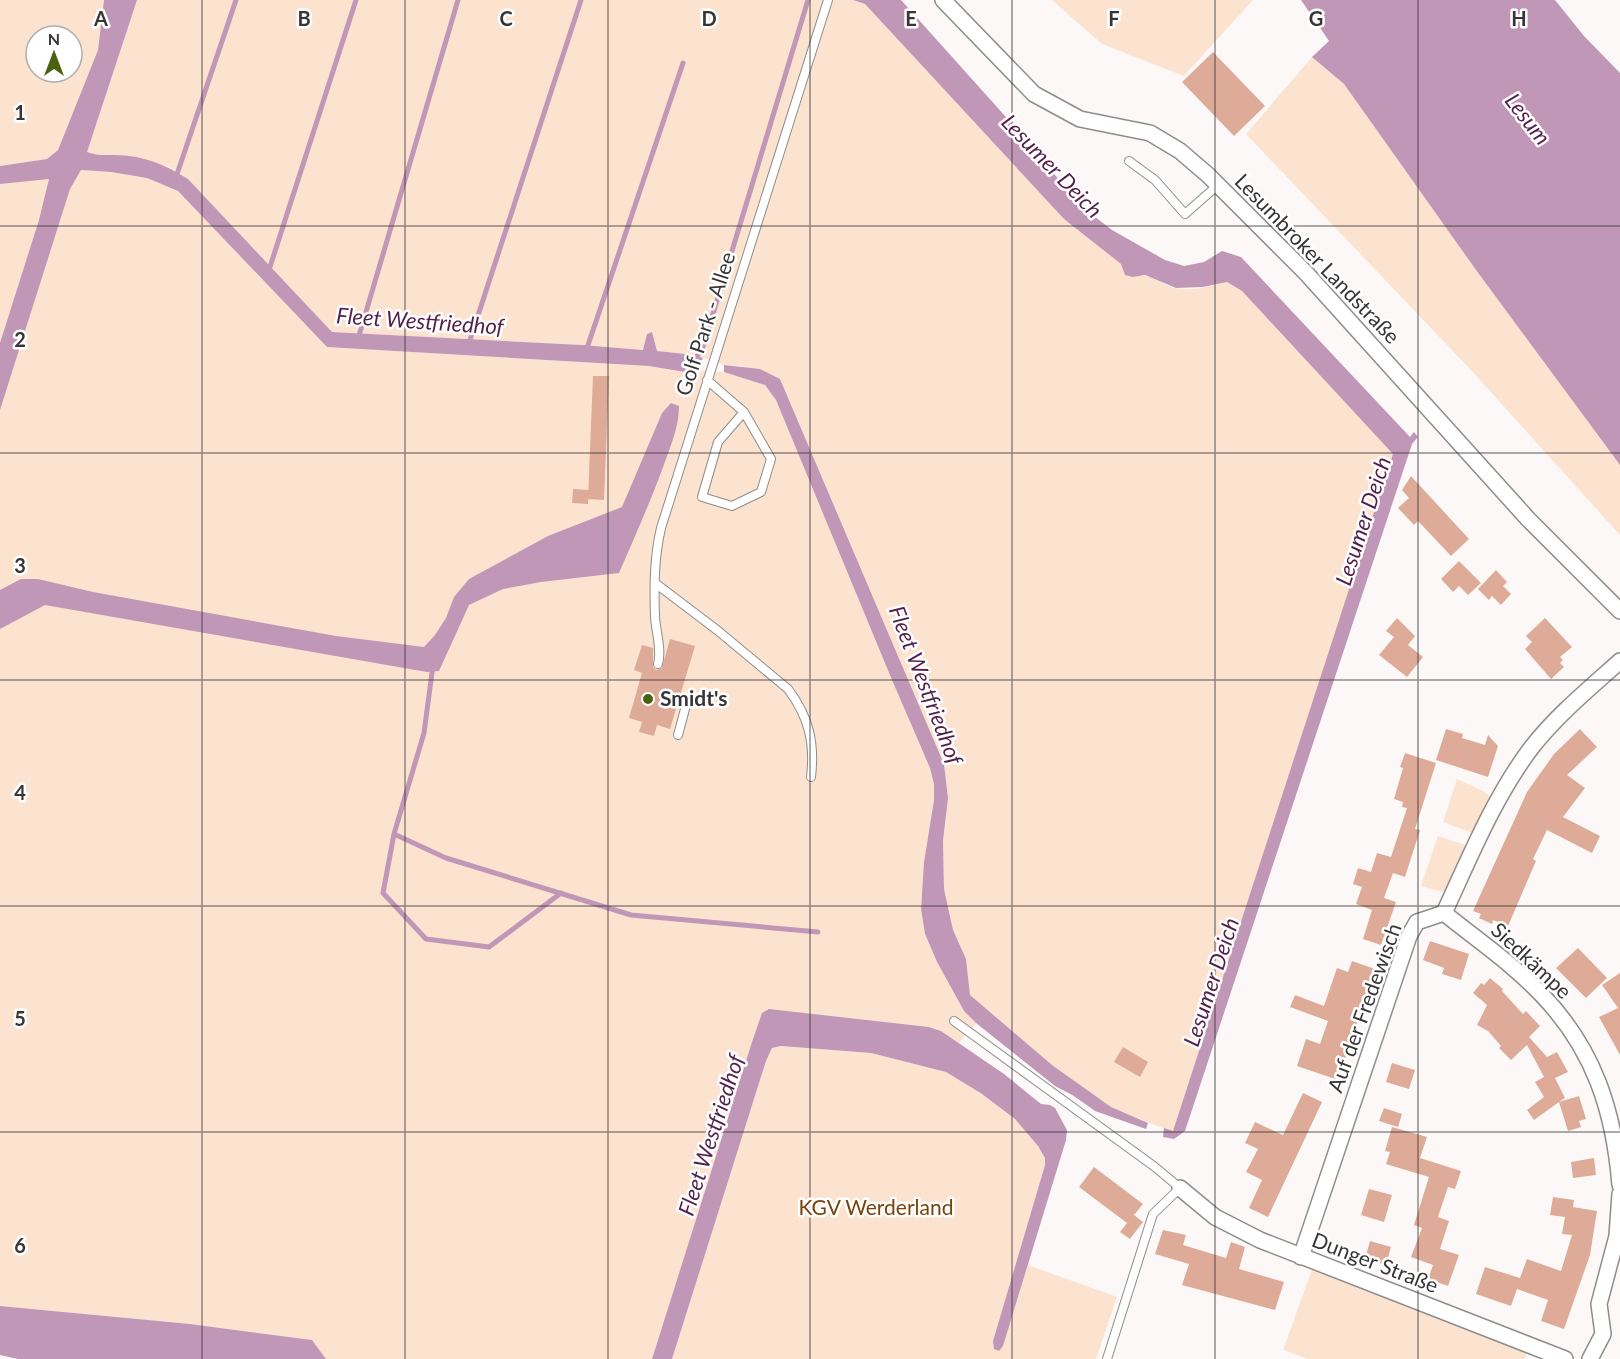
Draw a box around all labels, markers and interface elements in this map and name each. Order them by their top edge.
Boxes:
text: A [93,6,108,30]
text: B [297,6,311,30]
text: C [499,6,513,30]
text: D [701,6,717,30]
text: E [905,6,917,30]
text: F [1108,6,1120,30]
text: G [1309,6,1323,30]
text: H [1511,6,1527,30]
north arrow [24,24,84,84]
text: N [48,29,60,48]
water label: Lesum [1500,88,1557,150]
text: 1 [14,100,26,124]
water label: Lesumer Deich [996,108,1108,223]
street label: Lesumbroker Landstraße [1230,168,1406,348]
street label: Golf Park - Allee [670,249,740,399]
water label: Fleet Westfriedhof [335,301,507,340]
text: 2 [14,327,26,351]
water label: Lesumer Deich [1329,453,1396,588]
text: 3 [14,553,26,577]
water label: Fleet Westfriedhof [884,602,970,770]
place label: Smidt's [660,685,727,710]
marker: Smidt's [641,692,655,706]
text: 4 [14,780,26,804]
water label: Lesumer Deich [1177,914,1244,1049]
street label: Siedkämpe [1487,917,1577,1003]
street label: Auf der Fredewisch [1321,920,1406,1095]
text: 5 [14,1006,26,1030]
water label: Fleet Westfriedhof [672,1049,750,1219]
park label: KGV Werderland [799,1194,953,1219]
street label: Dunger Straße [1309,1226,1442,1297]
text: 6 [14,1233,26,1257]

